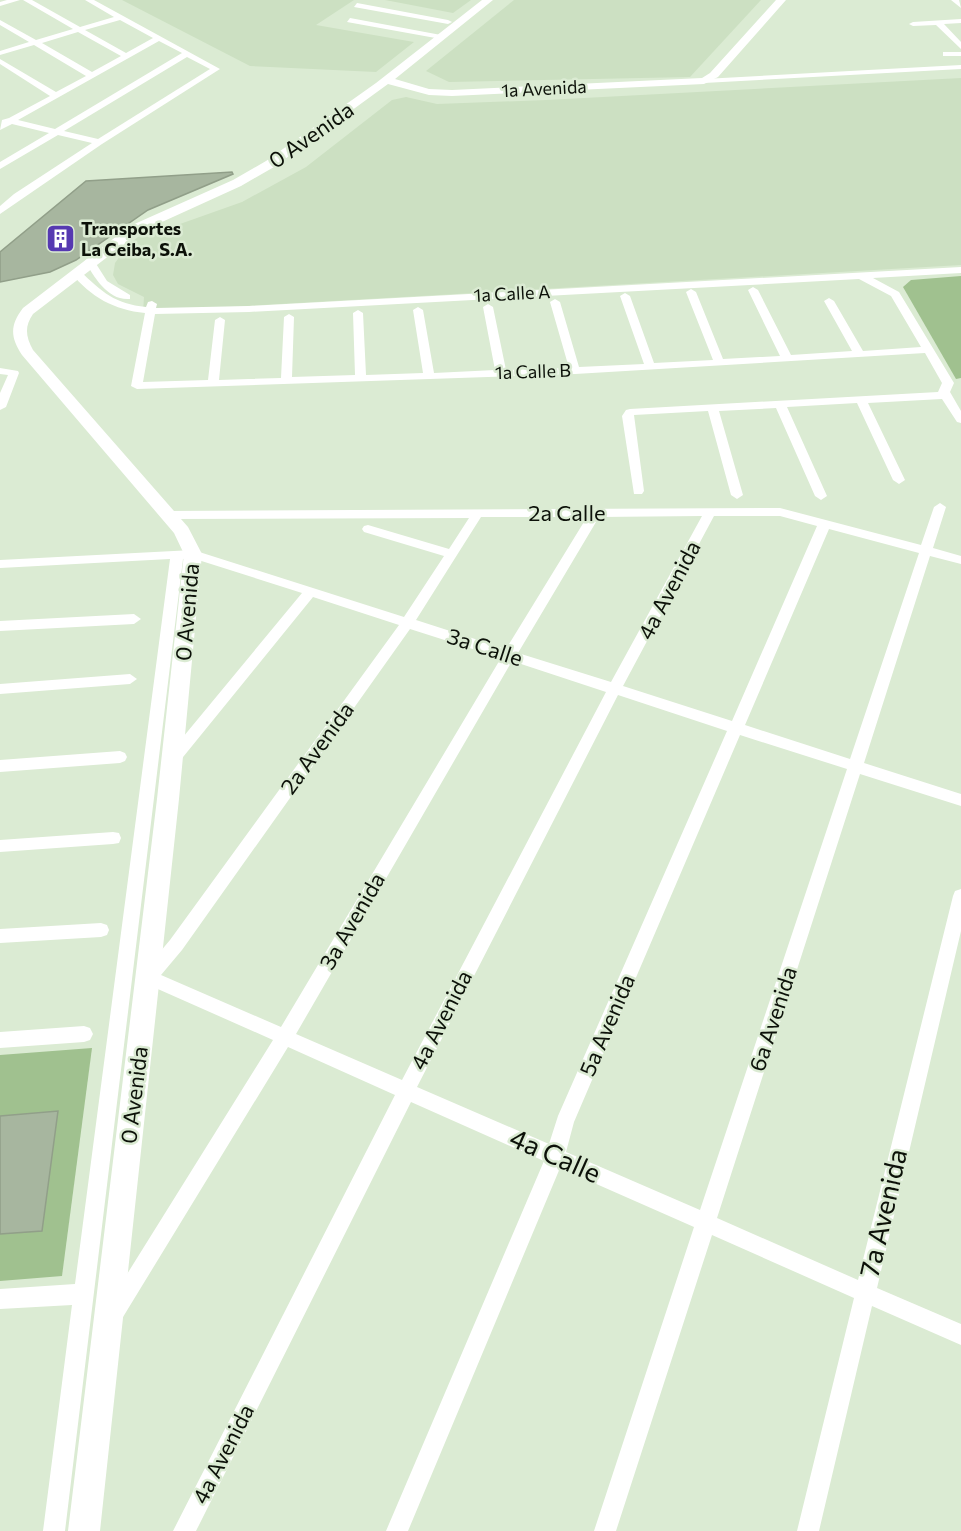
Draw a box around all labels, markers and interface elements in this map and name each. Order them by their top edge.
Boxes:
street label: 1a Avenida [501,75,587,101]
street label: 0 Avenida [263,95,359,174]
place label: Transportes La Ceiba, S.A. [81,217,193,260]
building icon: Transportes La Ceiba, S.A. [44,223,76,255]
street label: 1a Calle A [473,280,551,306]
street label: 1a Calle B [495,359,571,383]
street label: 2a Calle [528,499,606,526]
street label: 4a Avenida [631,536,706,644]
street label: 0 Avenida [169,562,204,662]
street label: 3a Calle [444,622,526,671]
street label: 2a Avenida [274,696,359,799]
street label: 3a Avenida [313,867,390,974]
street label: 6a Avenida [743,963,802,1075]
street label: 4a Avenida [404,965,477,1074]
street label: 5a Avenida [573,970,640,1080]
street label: 0 Avenida [114,1045,153,1145]
street label: 4a Calle [505,1120,606,1189]
street label: 7a Avenida [852,1145,913,1280]
street label: 4a Avenida [186,1399,259,1508]

